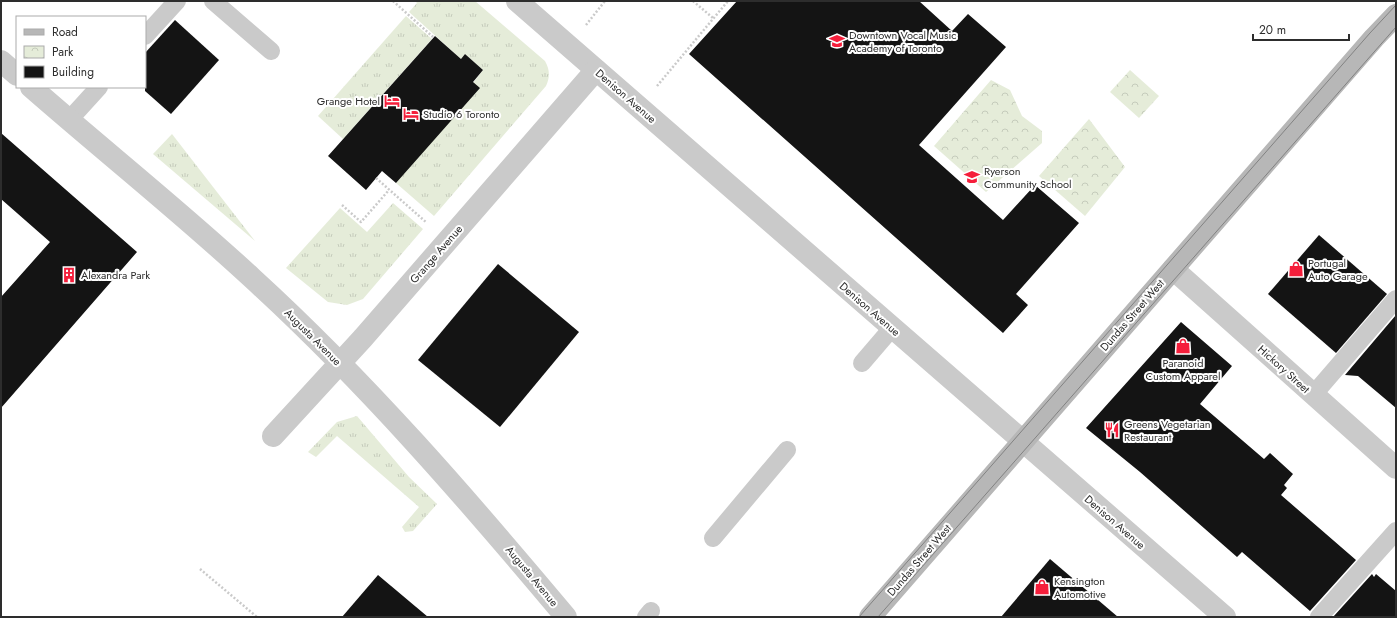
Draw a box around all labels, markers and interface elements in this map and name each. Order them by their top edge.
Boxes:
legend [16,16,146,88]
scale bar [1253,16,1349,42]
text: 20 m [1259,21,1286,39]
text: Road [52,23,78,41]
place label: Downtown Vocal Music Academy of Toronto [849,27,957,56]
school or university icon: Downtown Vocal Music Academy of Toronto [828,32,846,50]
text: Park [52,43,74,61]
text: Building [52,63,94,81]
street label: Denison Avenue [592,65,660,127]
hotel icon: Grange Hotel [383,92,401,110]
place label: Grange Hotel [317,93,380,109]
hotel icon: Studio 6 Toronto [402,105,420,123]
place label: Studio 6 Toronto [423,106,500,122]
place label: Ryerson Community School [984,163,1072,192]
school or university icon: Ryerson Community School [963,168,981,186]
street label: Grange Avenue [406,221,466,287]
place label: Portugal Auto Garage [1308,255,1368,284]
shop icon: Portugal Auto Garage [1287,260,1305,278]
building icon: Alexandra Park [60,266,78,284]
place label: Alexandra Park [81,267,150,283]
street label: Dundas Street West [1096,275,1168,354]
street label: Denison Avenue [836,278,904,340]
street label: Augusta Avenue [281,305,345,369]
shop icon: Paranoid Custom Apparel [1174,337,1192,355]
street label: Hickory Street [1254,341,1314,397]
place label: Paranoid Custom Apparel [1145,355,1221,384]
place label: Greens Vegetarian Restaurant [1124,416,1211,445]
restaurant icon: Greens Vegetarian Restaurant [1103,421,1121,439]
street label: Denison Avenue [1081,491,1149,553]
street label: Dundas Street West [883,520,955,599]
street label: Augusta Avenue [502,542,562,610]
place label: Kensington Automotive [1054,573,1106,602]
shop icon: Kensington Automotive [1033,578,1051,596]

